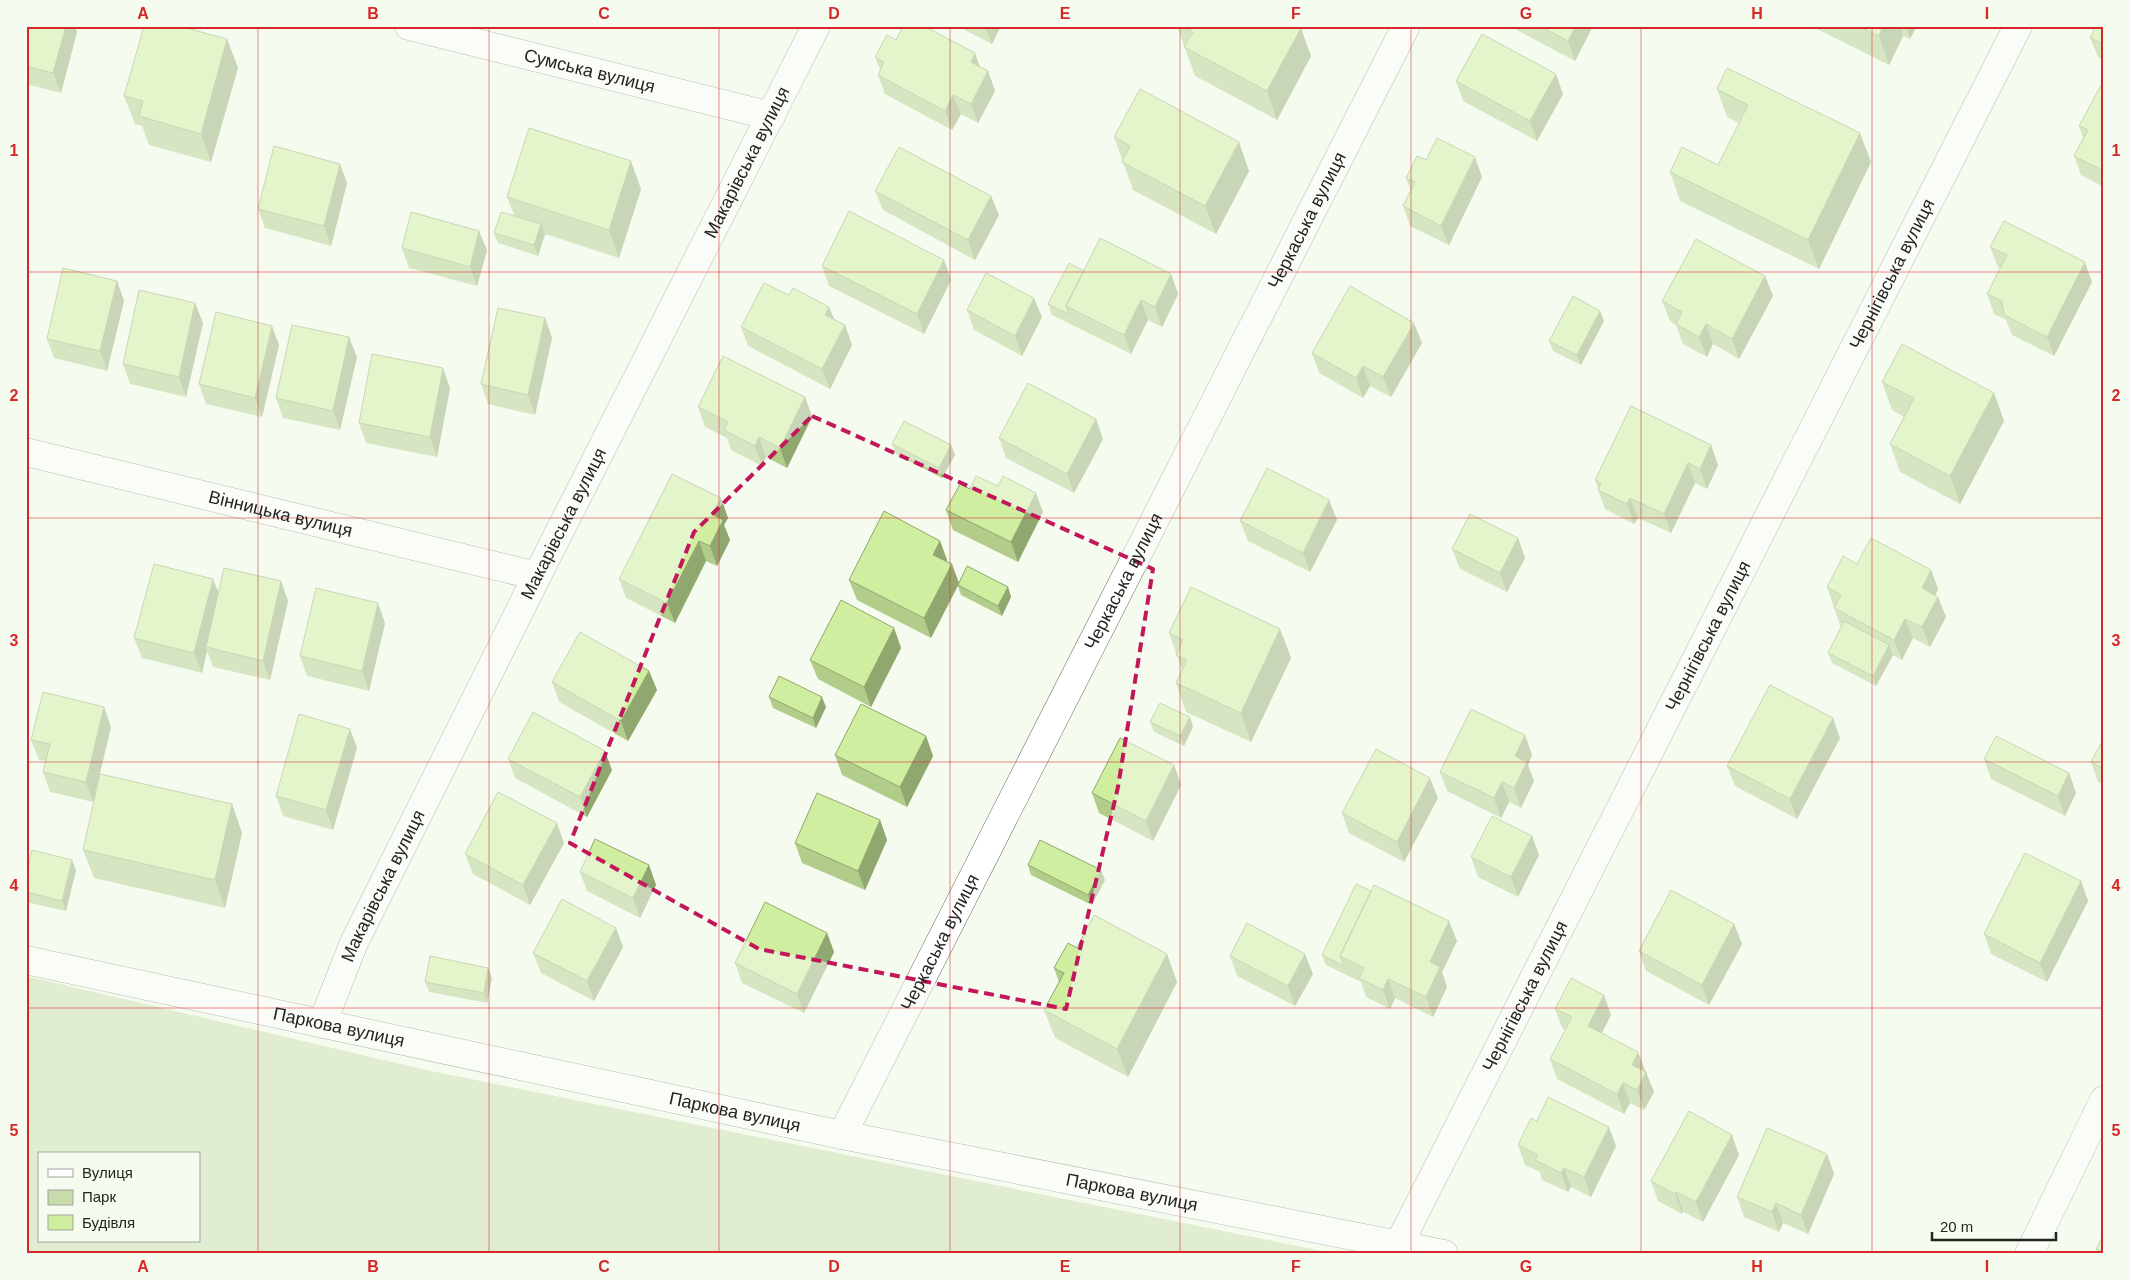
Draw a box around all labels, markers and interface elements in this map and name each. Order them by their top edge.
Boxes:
text: A [137,5,149,22]
text: B [367,5,379,22]
text: C [598,5,610,22]
text: D [828,5,840,22]
text: E [1060,5,1071,22]
text: F [1291,5,1301,22]
text: G [1520,5,1532,22]
text: H [1751,5,1763,22]
text: I [1985,5,1989,22]
street label: Сумська вулиця [522,45,657,97]
street label: Макарівська вулиця [700,83,794,241]
text: 1 [10,142,19,159]
text: 1 [2112,142,2121,159]
street label: Черкаська вулиця [1264,149,1350,292]
street label: Чернігівська вулиця [1845,196,1938,353]
text: 2 [10,387,19,404]
text: 2 [2112,387,2121,404]
street label: Макарівська вулиця [517,445,610,603]
street label: Вінницька вулиця [207,487,355,541]
street label: Черкаська вулиця [1080,510,1167,653]
street label: Чернігівська вулиця [1661,557,1755,715]
text: 3 [10,632,19,649]
text: 3 [2112,632,2121,649]
street label: Макарівська вулиця [337,807,429,965]
street label: Черкаська вулиця [897,871,983,1014]
text: 4 [10,877,19,894]
text: 4 [2112,877,2121,894]
street label: Чернігівська вулиця [1478,918,1571,1075]
street label: Паркова вулиця [271,1003,406,1051]
street label: Паркова вулиця [667,1088,802,1136]
text: 5 [10,1122,19,1139]
text: 5 [2112,1122,2121,1139]
legend [38,1152,200,1242]
text: Вулиця [82,1164,133,1181]
street label: Паркова вулиця [1064,1170,1199,1215]
text: Парк [82,1188,116,1205]
scale bar [1932,1210,2056,1242]
text: Будівля [82,1214,135,1231]
text: 20 m [1940,1218,1973,1235]
text: A [137,1258,149,1275]
text: B [367,1258,379,1275]
text: C [598,1258,610,1275]
text: D [828,1258,840,1275]
text: E [1060,1258,1071,1275]
text: F [1291,1258,1301,1275]
text: G [1520,1258,1532,1275]
text: H [1751,1258,1763,1275]
text: I [1985,1258,1989,1275]

